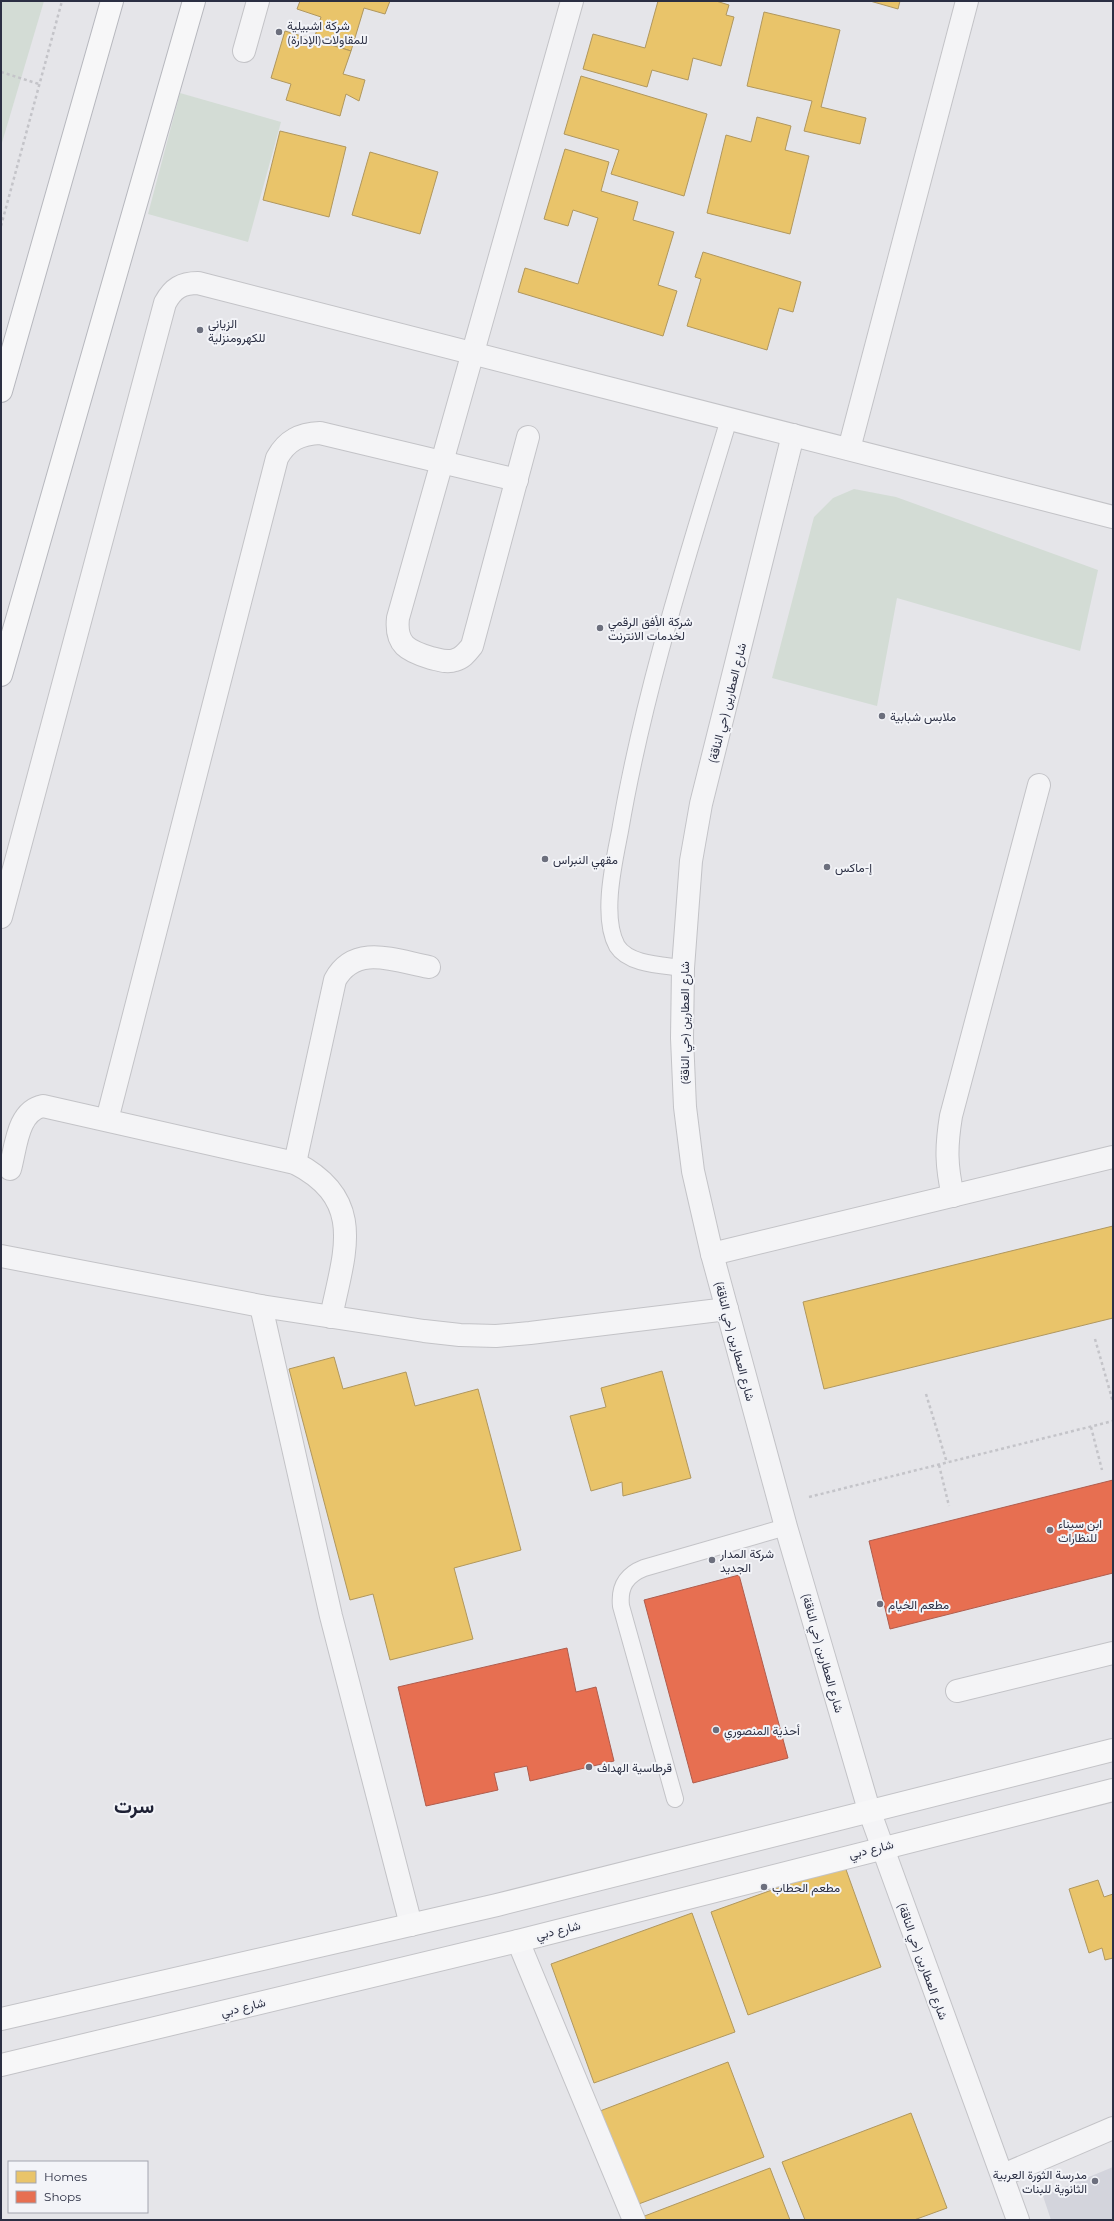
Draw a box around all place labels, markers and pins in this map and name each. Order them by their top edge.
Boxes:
place label: شركة اشبيلية للمقاولات(الإدارة) [287,18,368,48]
marker: شركة اشبيلية للمقاولات(الإدارة) [274,27,284,37]
place label: الزياني للكهرومنزلية [208,316,265,346]
marker: الزياني للكهرومنزلية [195,325,205,335]
place label: شركة الأفق الرقمي لخدمات الانترنت [608,614,693,644]
marker: شركة الأفق الرقمي لخدمات الانترنت [595,623,605,633]
place label: ملابس شبابية [890,709,956,725]
marker: ملابس شبابية [877,711,887,721]
place label: مقهي النبراس [553,852,618,870]
marker: مقهي النبراس [540,854,550,864]
place label: إ-ماكس [835,860,872,876]
marker: إ-ماكس [822,862,832,872]
place label: ابن سيناء للنظارات [1058,1516,1102,1546]
marker: ابن سيناء للنظارات [1045,1525,1055,1535]
place label: شركة المدار الجديد [719,1546,774,1575]
marker: شركة المدار الجديد [707,1555,717,1565]
place label: مطعم الخيام [888,1597,949,1613]
marker: مطعم الخيام [875,1599,885,1609]
place label: أحذية المنصوري [724,1723,800,1741]
marker: أحذية المنصوري [711,1725,721,1735]
place label: قرطاسية الهداف [597,1760,672,1776]
marker: قرطاسية الهداف [584,1762,594,1772]
place label: مطعم الحطاب [772,1880,840,1896]
marker: مطعم الحطاب [759,1882,769,1892]
place label: مدرسة الثورة العربية الثانوية للبنات [993,2167,1087,2197]
marker: مدرسة الثورة العربية الثانوية للبنات [1090,2176,1100,2186]

